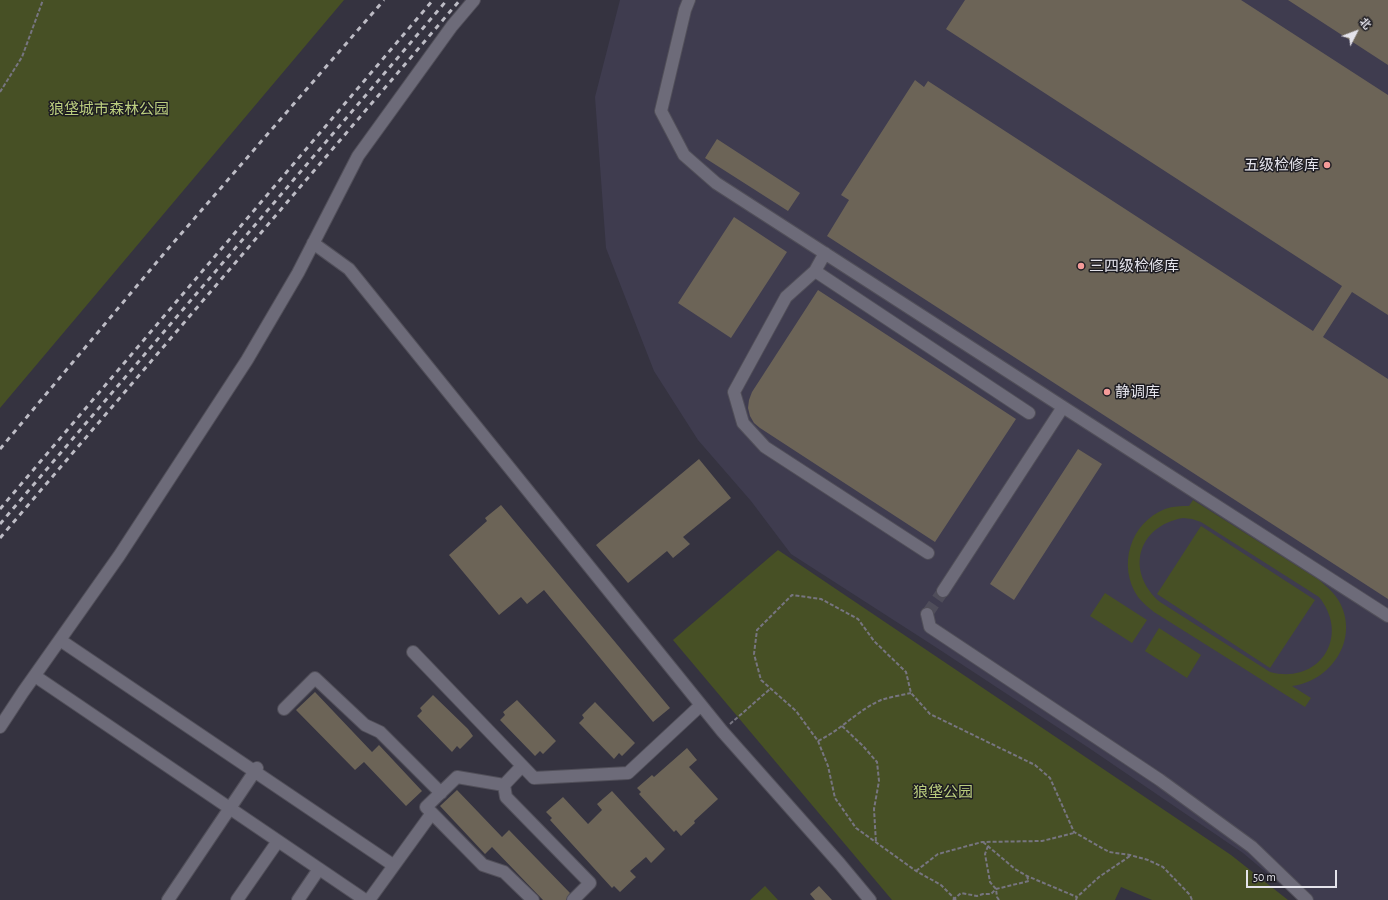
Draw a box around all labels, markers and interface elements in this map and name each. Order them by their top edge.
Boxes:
north arrow [1336,12,1376,52]
text: 北 [1358,16,1373,31]
park label: 狼垡城市森林公园 [49,100,169,118]
place label: 五级检修库 [1244,156,1319,174]
marker: 五级检修库 [1322,160,1332,170]
place label: 三四级检修库 [1089,257,1179,275]
marker: 三四级检修库 [1076,261,1086,271]
place label: 静调库 [1115,383,1160,401]
marker: 静调库 [1102,387,1112,397]
park label: 狼垡公园 [913,783,973,801]
scale bar [1248,862,1339,888]
text: 50 m [1253,871,1276,883]

